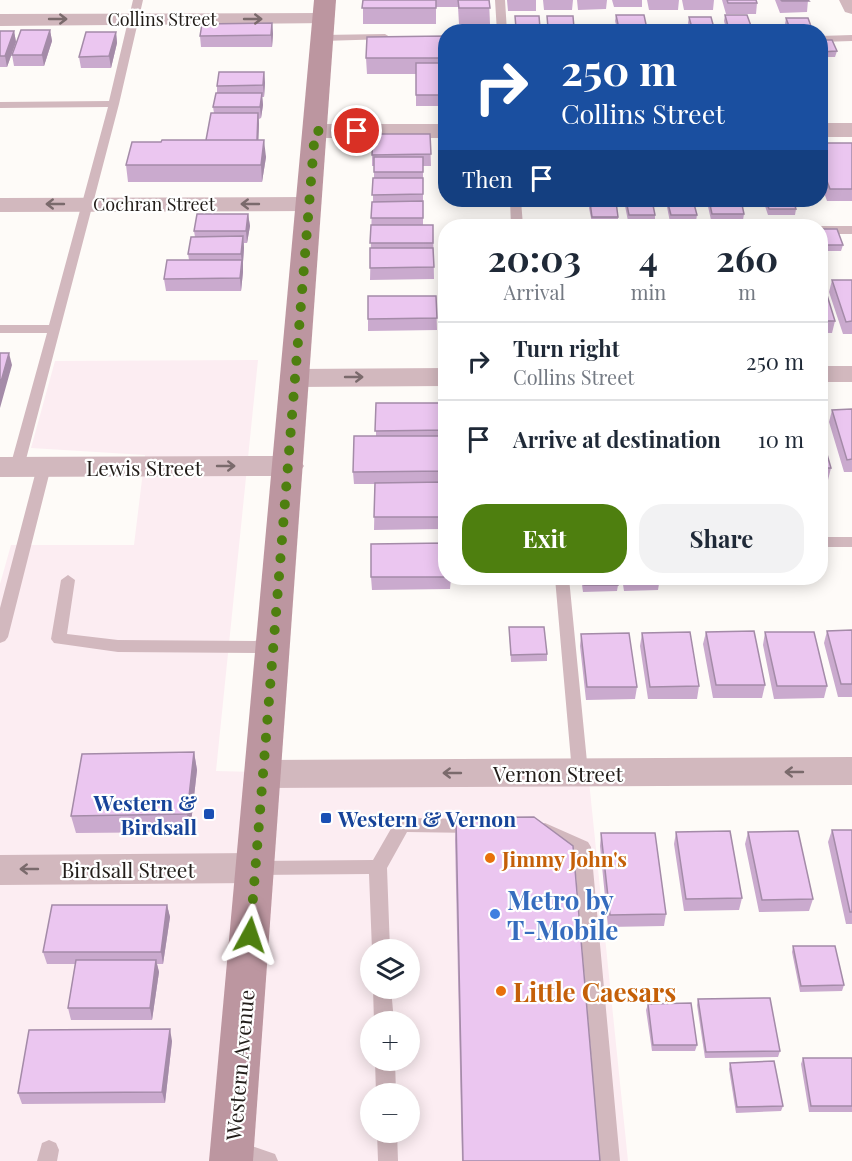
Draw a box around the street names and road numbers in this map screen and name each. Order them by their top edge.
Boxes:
street label: Collins Street [107,7,217,31]
street label: Cochran Street [93,192,216,216]
street label: Lewis Street [86,453,203,481]
street label: Vernon Street [492,759,624,787]
street label: Birdsall Street [61,855,195,883]
street label: Western Avenue [218,988,260,1143]

